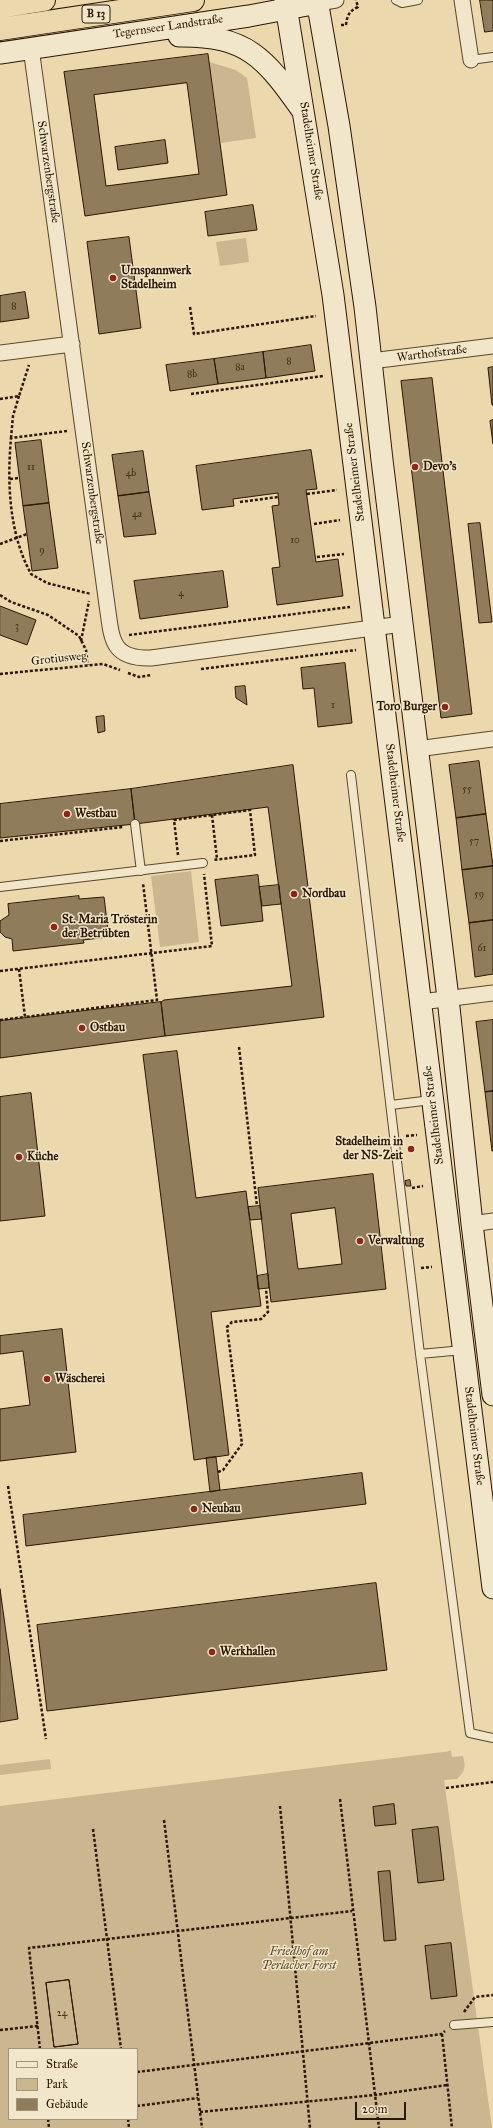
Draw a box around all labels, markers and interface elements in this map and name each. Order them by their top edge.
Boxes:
road number: B 13 [82,5,110,23]
street label: Tegernseer Landstraße [112,12,224,42]
street label: Stadelheimer Straße [296,101,326,201]
street label: Schwarzenbergstraße [34,120,62,224]
place label: Umspannwerk Stadelheim [121,264,191,292]
marker: Umspannwerk Stadelheim [108,273,118,283]
house number: 8 [11,301,17,313]
street label: Warthofstraße [396,343,468,365]
house number: 8 [286,356,292,368]
house number: 8a [235,362,245,374]
house number: 8b [187,369,197,381]
street label: Stadelheimer Straße [342,422,368,522]
street label: Schwarzenbergstraße [78,441,106,545]
place label: Devo's [423,460,456,474]
house number: 11 [27,462,35,474]
marker: Devo's [410,462,420,472]
house number: 4b [126,468,136,480]
house number: 4a [132,509,142,521]
house number: 10 [290,535,300,547]
house number: 9 [39,545,45,557]
house number: 4 [178,588,184,600]
house number: 3 [15,621,19,633]
street label: Grotiusweg [30,649,88,669]
house number: 1 [331,700,335,712]
place label: Toro Burger [377,700,437,714]
marker: Toro Burger [440,702,450,712]
street label: Stadelheimer Straße [382,743,408,843]
house number: 55 [462,784,472,796]
place label: Westbau [75,807,117,821]
marker: Westbau [62,809,72,819]
house number: 57 [469,836,479,848]
place label: Nordbau [302,887,346,901]
marker: Nordbau [289,889,299,899]
house number: 59 [474,889,484,901]
place label: St. Maria Trösterin der Betrübten [62,913,158,941]
marker: St. Maria Trösterin der Betrübten [49,922,59,932]
house number: 61 [477,943,487,955]
place label: Ostbau [90,1021,125,1035]
marker: Ostbau [77,1023,87,1033]
street label: Stadelheimer Straße [421,1065,447,1165]
place label: Stadelheim in der NS-Zeit [335,1135,403,1163]
marker: Stadelheim in der NS-Zeit [406,1144,416,1154]
place label: Küche [27,1150,58,1164]
marker: Küche [14,1152,24,1162]
place label: Verwaltung [368,1234,424,1248]
marker: Verwaltung [355,1236,365,1246]
place label: Wäscherei [55,1372,105,1386]
marker: Wäscherei [42,1374,52,1384]
street label: Stadelheimer Straße [461,1386,487,1486]
place label: Neubau [202,1502,241,1516]
marker: Neubau [189,1504,199,1514]
place label: Werkhallen [220,1645,276,1659]
marker: Werkhallen [207,1647,217,1657]
park label: Friedhof am Perlacher Forst [262,1945,336,1973]
house number: 24 [57,2008,67,2020]
legend [8,2048,138,2120]
text: Straße [46,2057,78,2071]
text: Park [46,2077,68,2091]
scale bar [357,2094,408,2120]
text: Gebäude [46,2097,88,2111]
text: 20 m [362,2102,388,2116]

